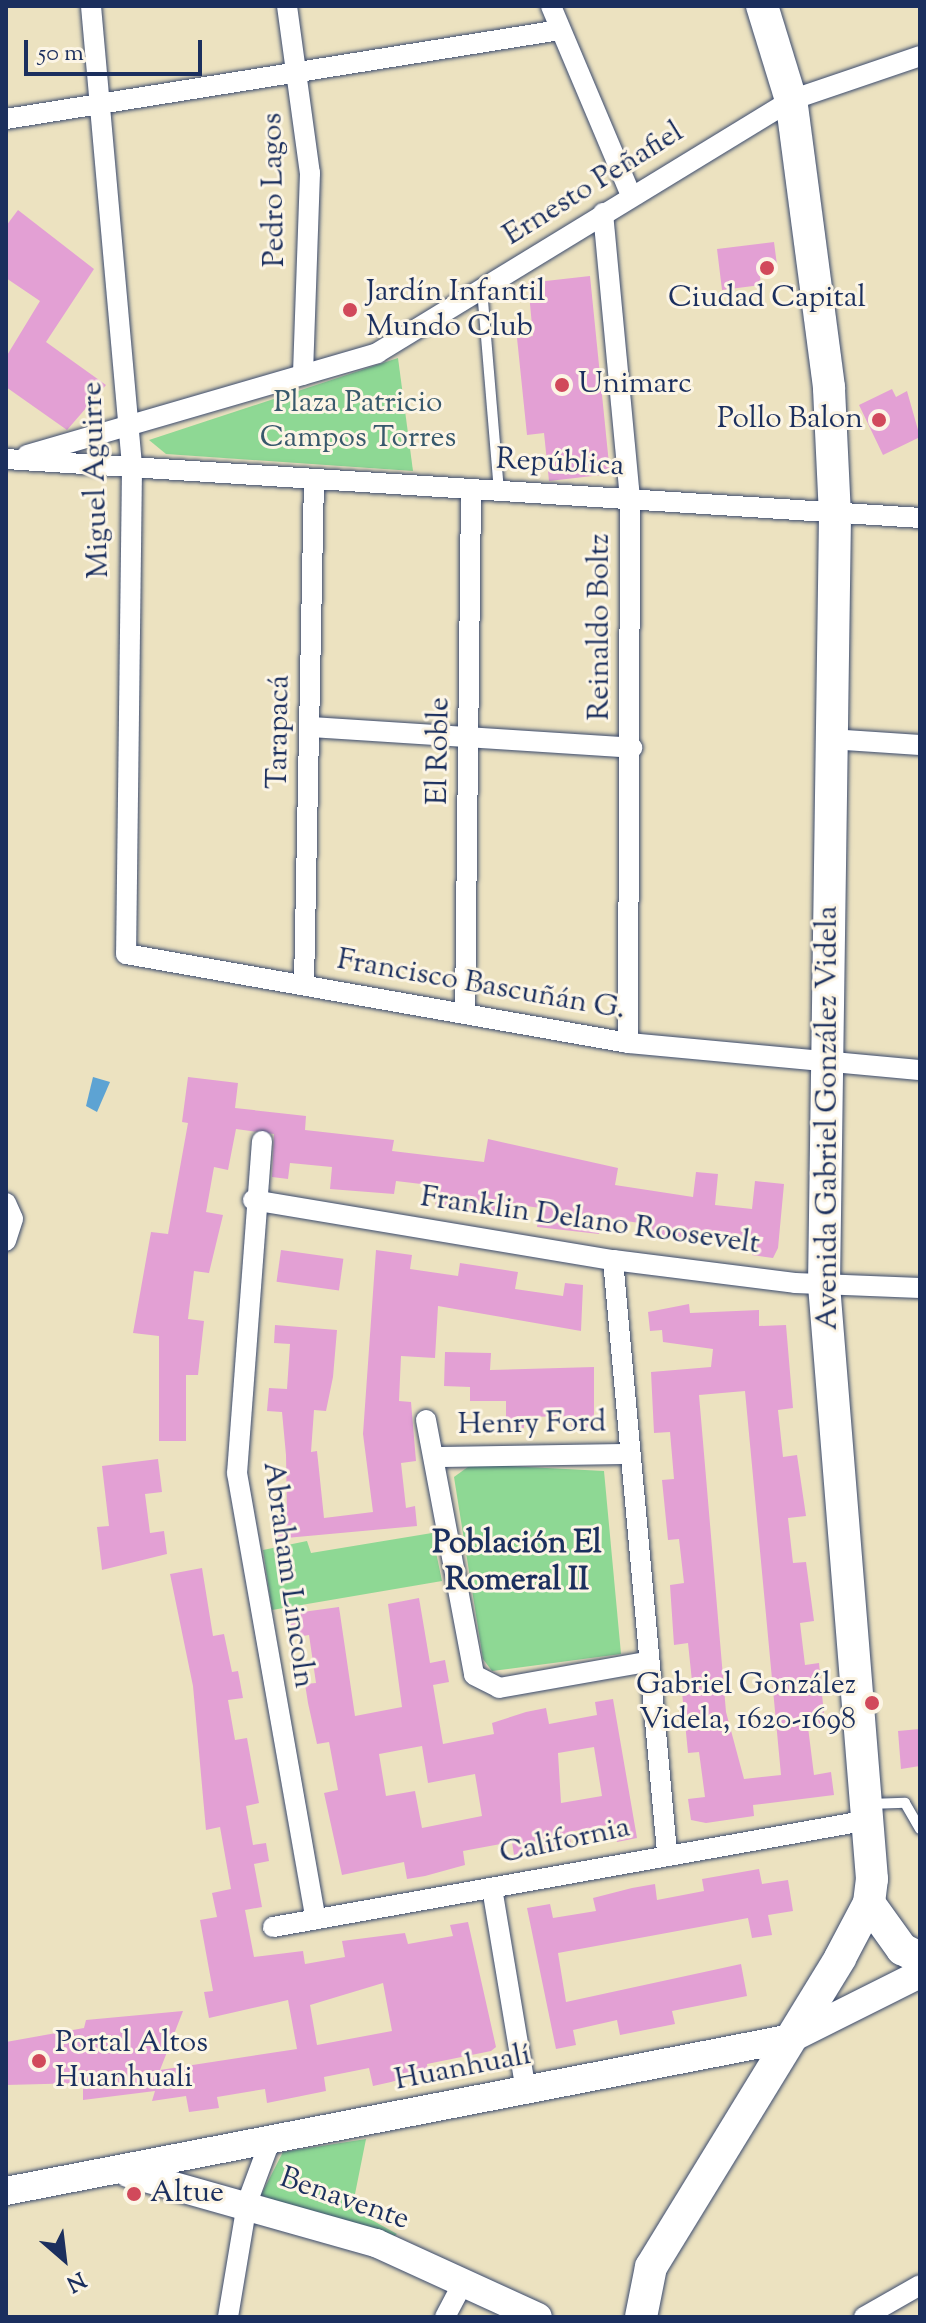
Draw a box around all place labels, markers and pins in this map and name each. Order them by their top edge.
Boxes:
marker: Ciudad Capital [758,259,776,277]
place label: Jardín Infantil Mundo Club [366,275,545,346]
place label: Ciudad Capital [668,281,866,317]
marker: Jardín Infantil Mundo Club [341,301,359,319]
place label: Unimarc [578,367,692,403]
marker: Unimarc [553,376,571,394]
place label: Pollo Balon [717,402,863,438]
marker: Pollo Balon [870,411,888,429]
place label: Gabriel González Videla, 1620-1698 [636,1668,856,1738]
marker: Gabriel González Videla, 1620-1698 [863,1694,881,1712]
place label: Portal Altos Huanhuali [55,2026,208,2096]
marker: Portal Altos Huanhuali [30,2052,48,2070]
place label: Altue [150,2176,224,2212]
marker: Altue [125,2185,143,2203]

